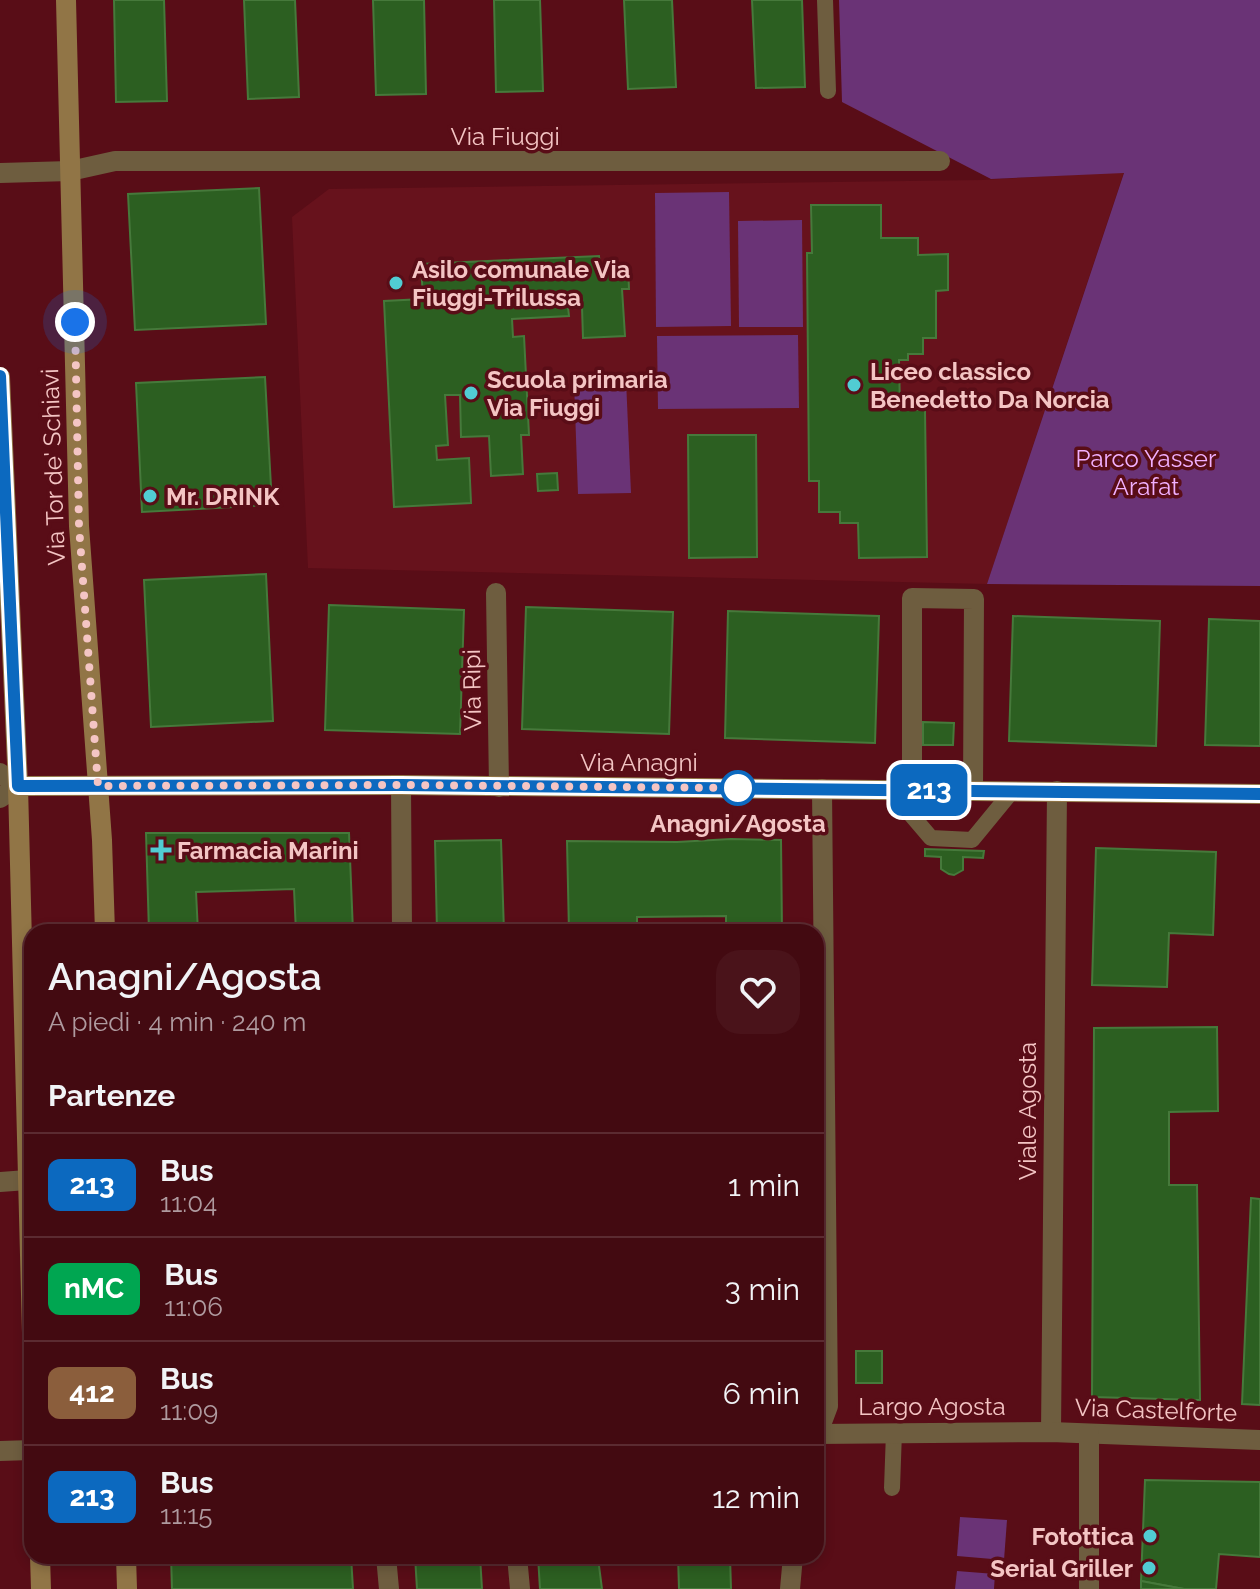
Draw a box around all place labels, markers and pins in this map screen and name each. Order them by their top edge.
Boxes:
place label: Asilo comunale Via Fiuggi-Trilussa [412,255,631,312]
marker: Asilo comunale Via Fiuggi-Trilussa [387,274,405,292]
place label: Liceo classico Benedetto Da Norcia [870,357,1110,414]
place label: Scuola primaria Via Fiuggi [487,365,668,422]
marker: Liceo classico Benedetto Da Norcia [845,376,863,394]
marker: Scuola primaria Via Fiuggi [462,384,480,402]
place label: Mr. DRINK [166,482,280,511]
marker: Mr. DRINK [141,487,159,505]
marker: Anagni/Agosta [721,771,755,805]
place label: Anagni/Agosta [650,809,826,838]
place label: Farmacia Marini [177,836,359,865]
marker: Farmacia Marini [152,841,170,859]
place label: Fotottica [1031,1522,1134,1551]
marker: Fotottica [1141,1527,1159,1545]
place label: Serial Griller [990,1554,1133,1583]
marker: Serial Griller [1140,1559,1158,1577]

